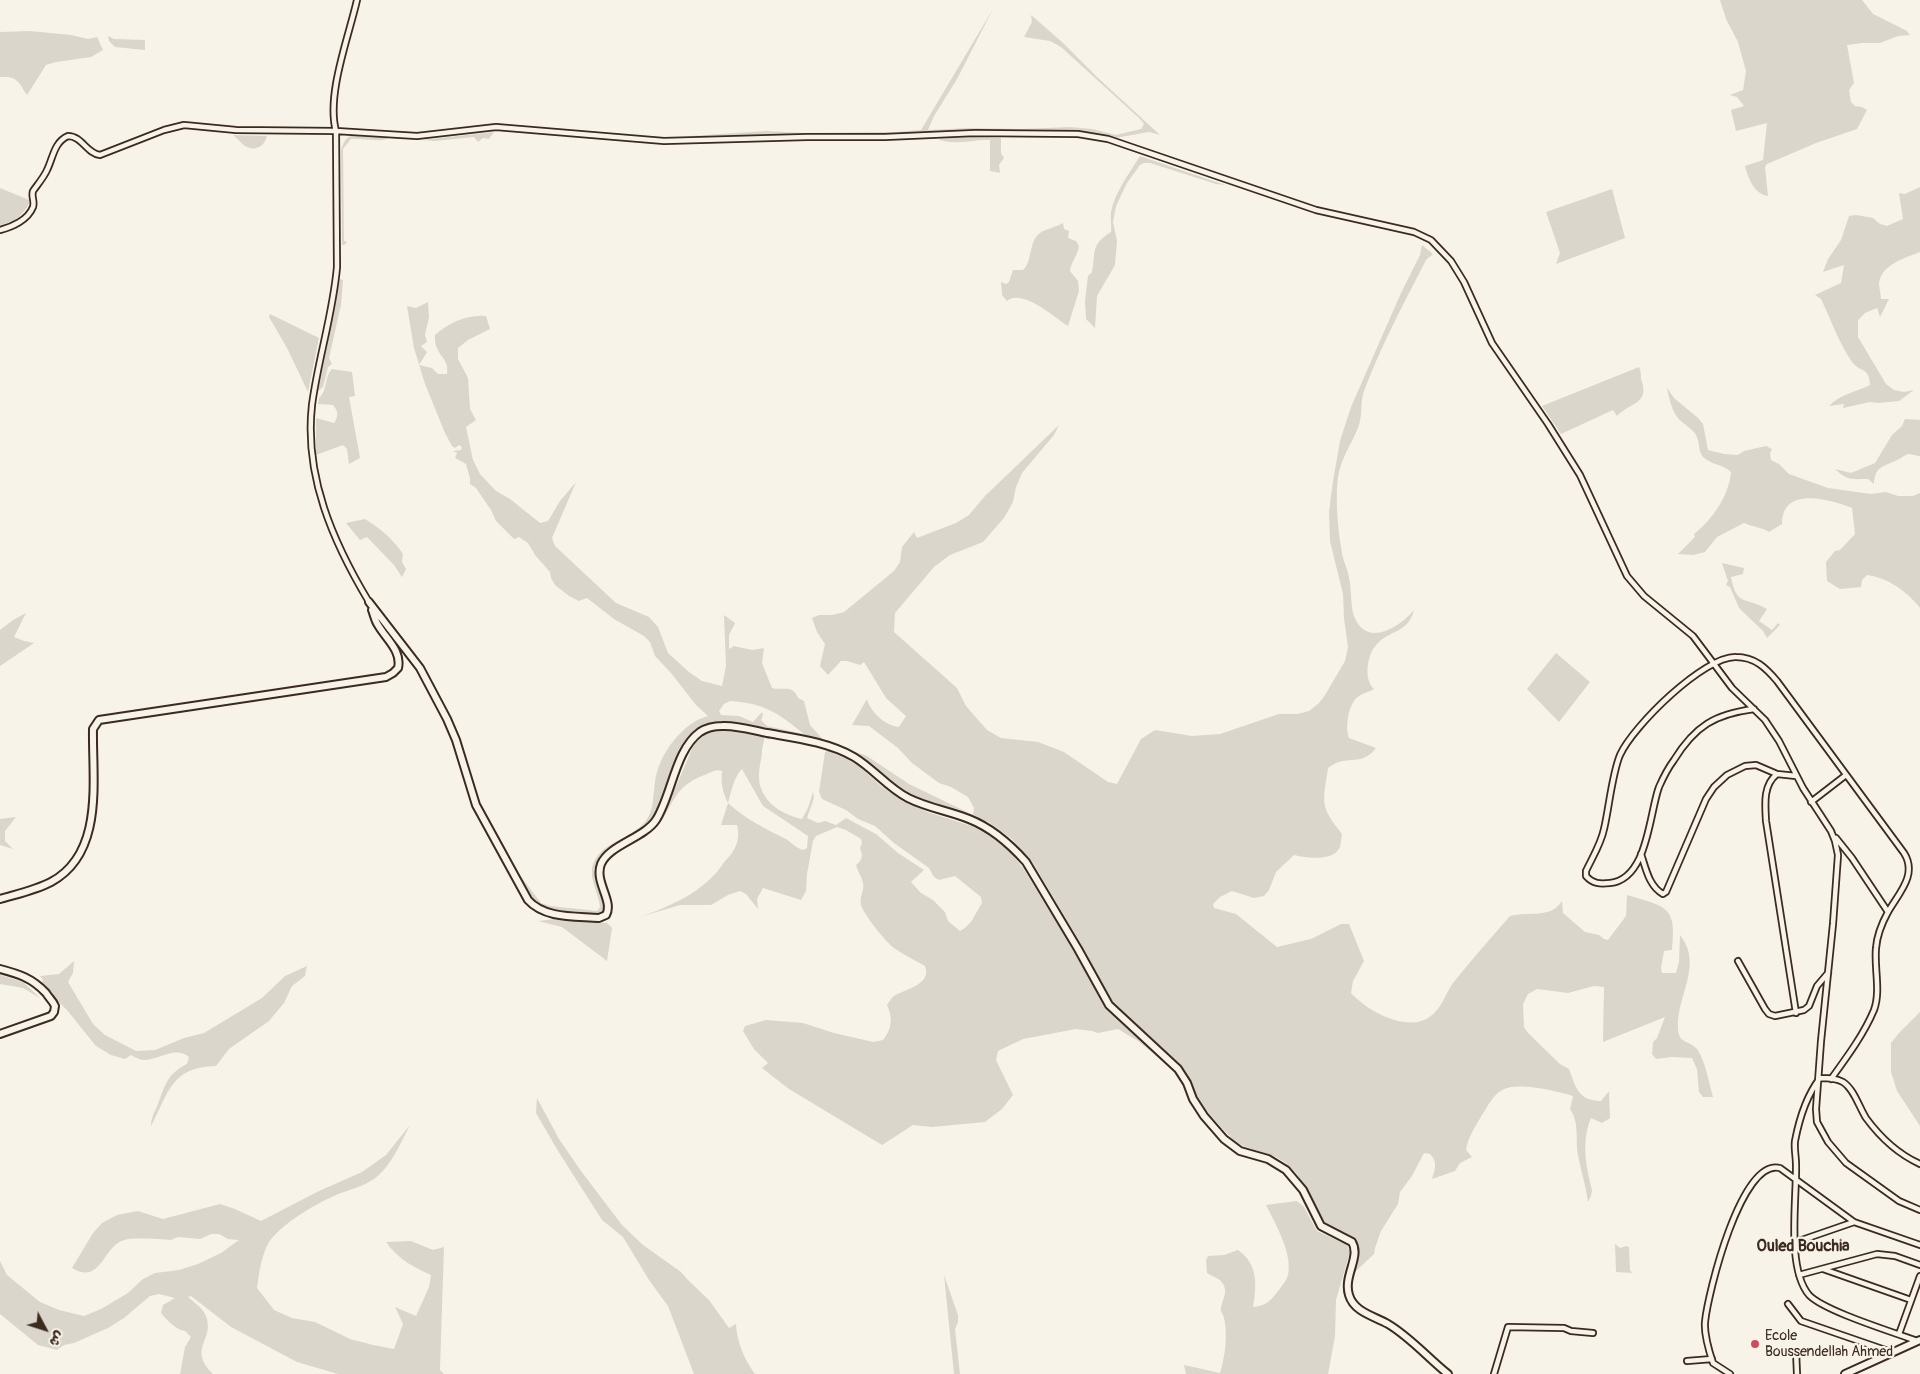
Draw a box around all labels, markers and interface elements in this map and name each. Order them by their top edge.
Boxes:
district label: Ouled Bouchia [1757,1237,1849,1257]
north arrow [20,1304,70,1354]
text: ش [45,1328,68,1350]
place label: Ecole Boussendellah Ahmed [1765,1328,1893,1360]
marker: Ecole Boussendellah Ahmed [1749,1338,1761,1350]

